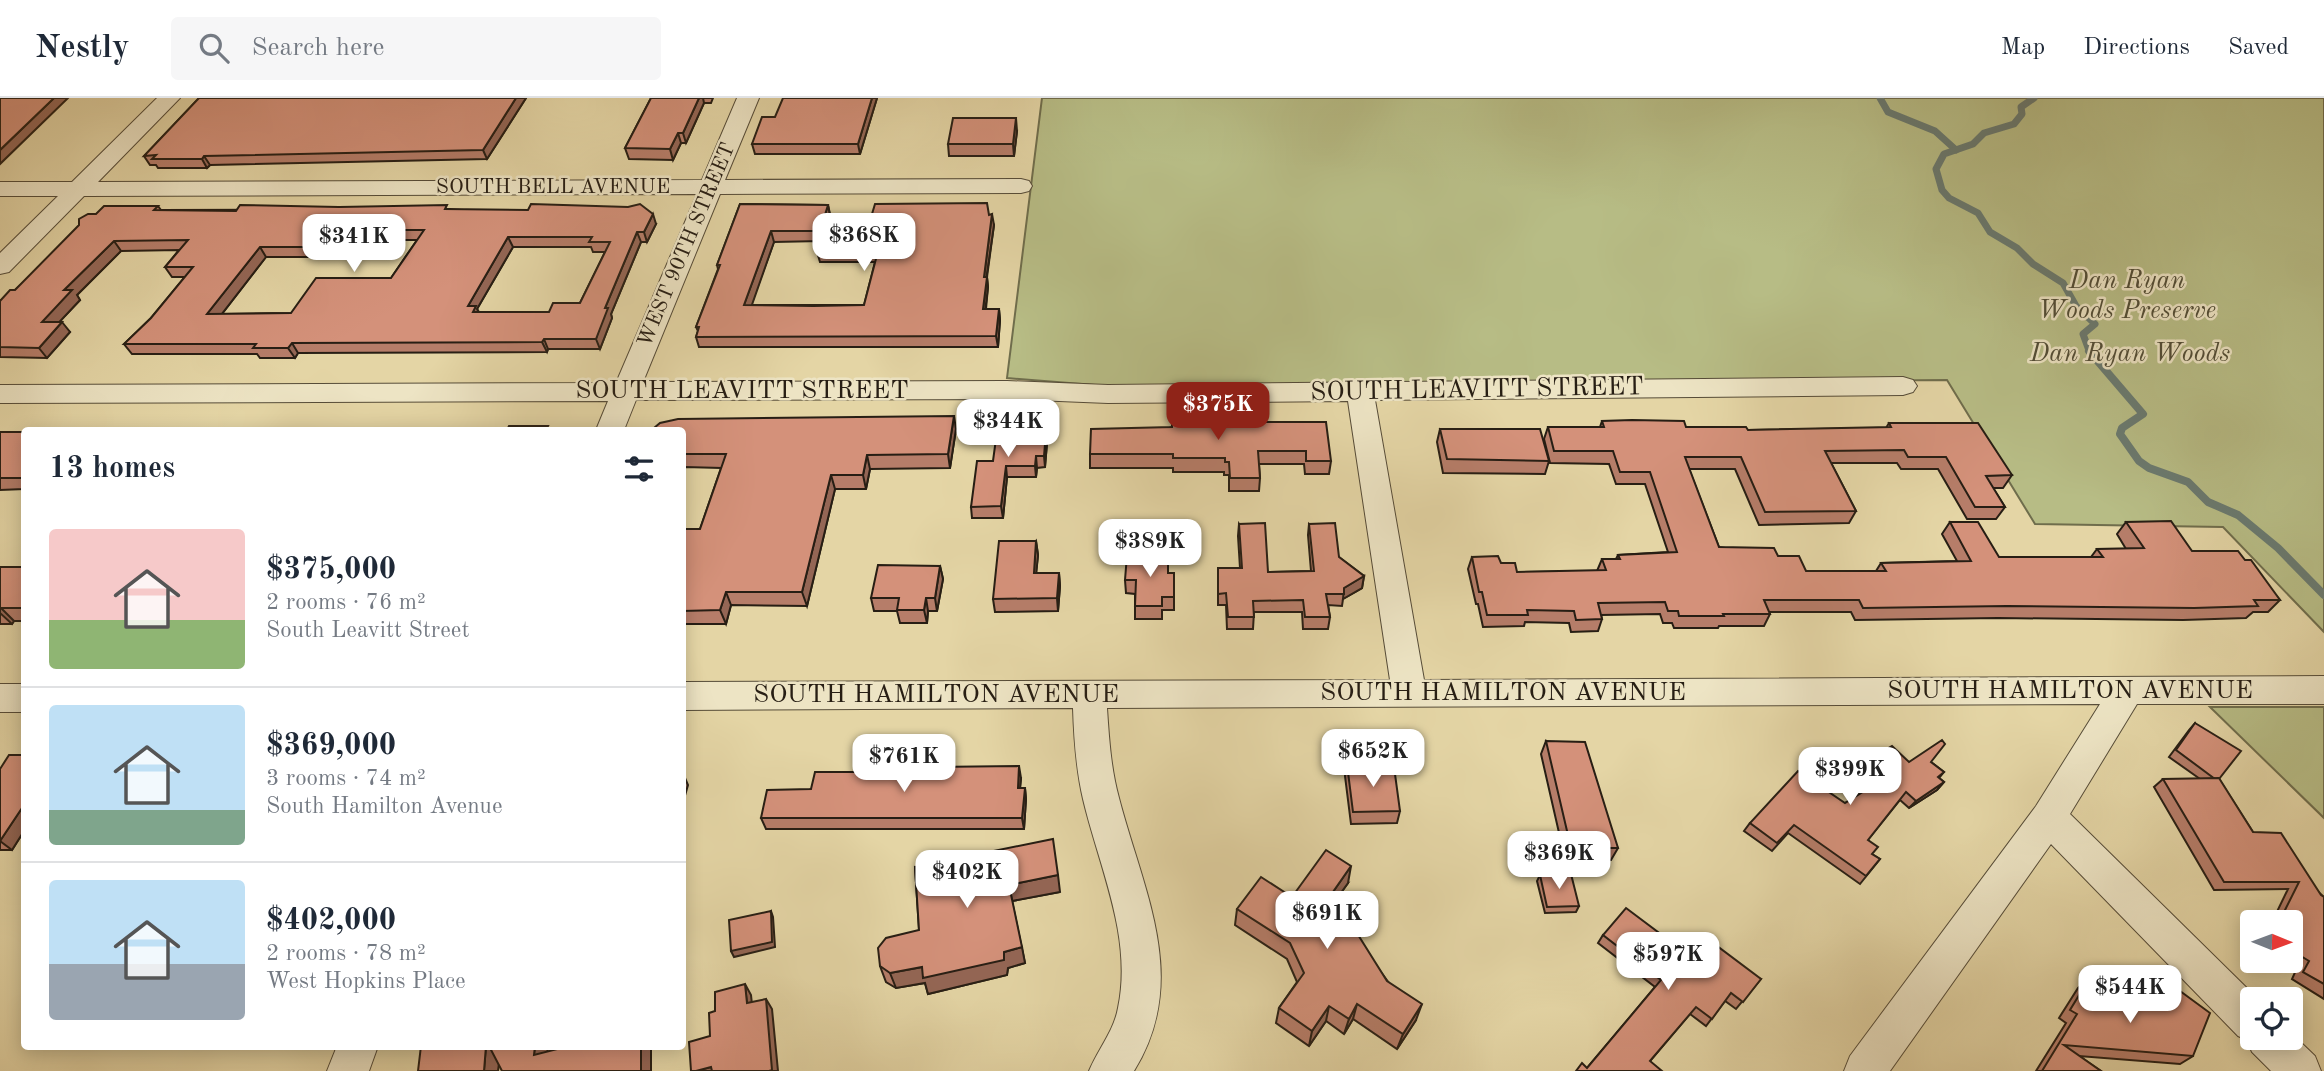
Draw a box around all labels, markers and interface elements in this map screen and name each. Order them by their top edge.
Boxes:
search box [171,17,661,80]
icon: search [195,29,233,67]
text: Nestly [35,32,129,65]
text: Search here [251,35,385,61]
text: Map [2001,36,2045,60]
text: Directions [2083,36,2190,60]
text: Saved [2228,36,2289,60]
street label: WEST 90TH STREET [634,140,740,350]
street label: SOUTH BELL AVENUE [436,177,670,198]
pin: $341K [305,214,403,274]
pin: $368K [815,214,913,273]
text: $368K [828,224,900,247]
text: $341K [318,225,390,248]
park label: Dan Ryan Woods Preserve [2038,268,2216,324]
park label: Dan Ryan Woods [2029,341,2230,367]
street label: SOUTH LEAVITT STREET [1310,374,1644,406]
street label: SOUTH LEAVITT STREET [575,378,909,404]
pin: $375K [1169,382,1267,442]
text: $375K [1182,393,1254,416]
pin: $344K [959,400,1057,459]
text: $344K [972,410,1044,433]
icon: filters [620,450,658,488]
text: 13 homes [49,454,175,484]
pin: $389K [1101,519,1199,579]
text: $389K [1114,530,1186,553]
text: $375,000 [266,555,396,585]
icon: home [105,557,189,641]
text: 2 rooms · 76 m² [266,591,426,614]
text: South Leavitt Street [266,619,469,642]
street label: SOUTH HAMILTON AVENUE [1887,678,2253,704]
street label: SOUTH HAMILTON AVENUE [1320,680,1686,706]
street label: SOUTH HAMILTON AVENUE [753,682,1119,708]
pin: $652K [1324,730,1422,789]
text: $369,000 [266,731,396,761]
icon: home [105,733,189,817]
pin: $761K [855,734,953,794]
text: $652K [1337,740,1409,763]
text: $761K [868,745,940,768]
pin: $399K [1801,748,1899,807]
text: $399K [1814,758,1886,781]
text: 3 rooms · 74 m² [266,767,426,790]
text: South Hamilton Avenue [266,795,503,818]
pin: $369K [1510,832,1608,891]
text: $369K [1523,842,1595,865]
pin: $402K [918,850,1016,910]
text: $402K [931,861,1003,884]
pin: $691K [1278,892,1376,951]
text: $691K [1291,902,1363,925]
text: $402,000 [266,906,396,936]
icon: home [105,908,189,992]
north arrow [2240,910,2303,973]
map controls [2240,910,2303,1050]
pin: $597K [1619,932,1717,992]
text: 2 rooms · 78 m² [266,942,426,965]
text: $597K [1632,943,1704,966]
pin: $544K [2081,965,2179,1025]
text: West Hopkins Place [266,970,466,993]
text: $544K [2094,976,2166,999]
button: locate [2240,987,2303,1050]

